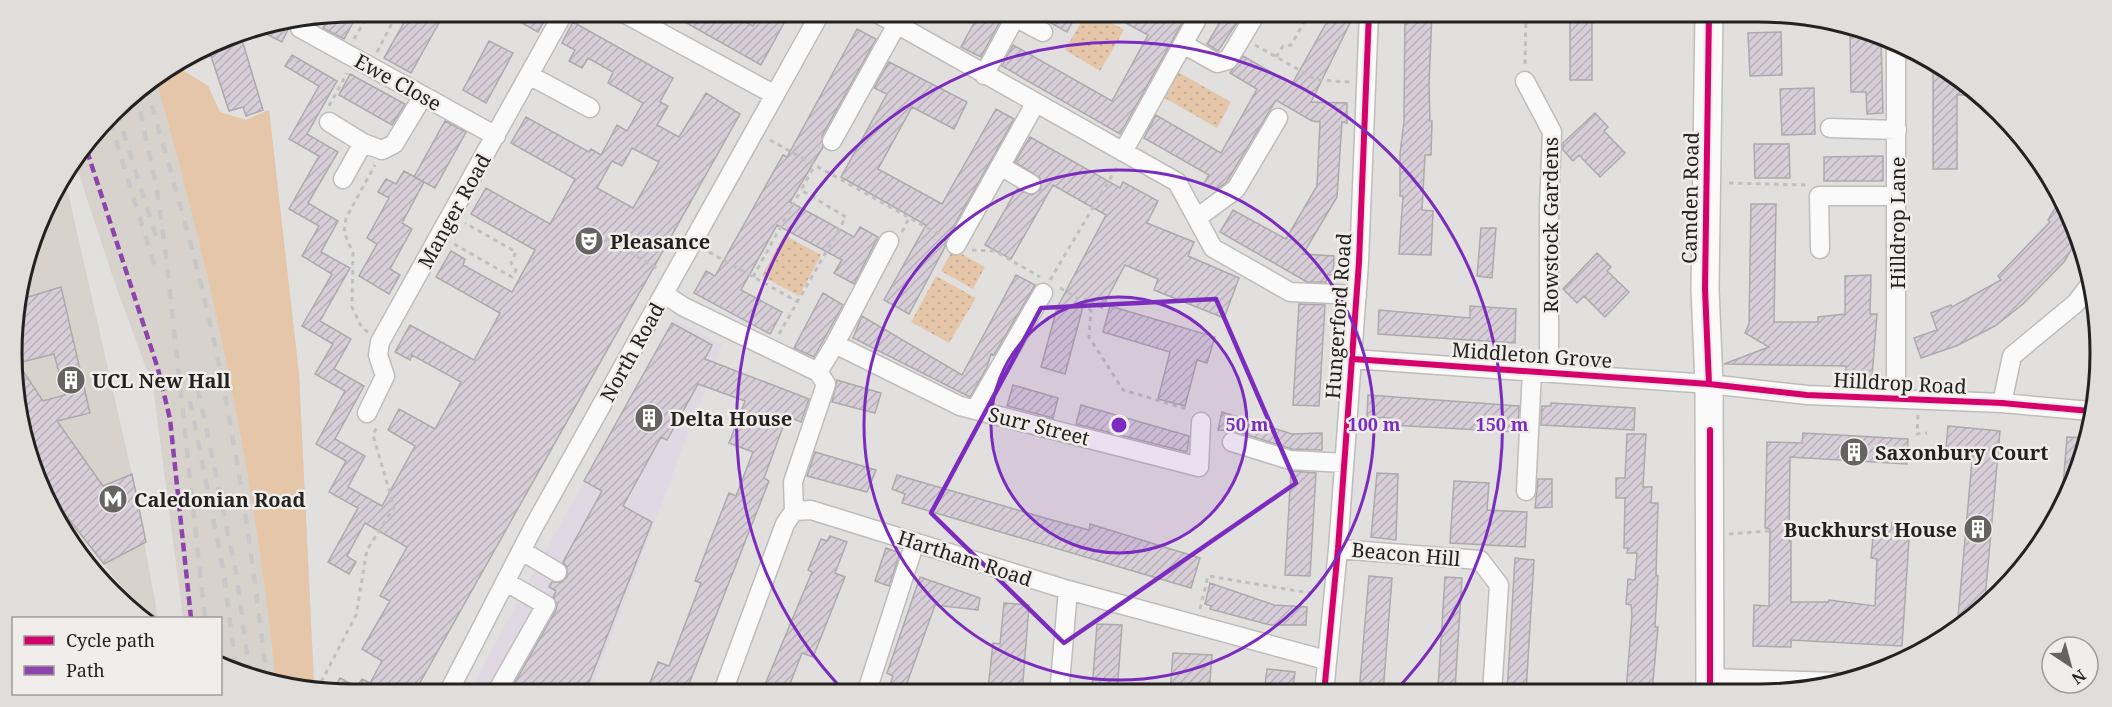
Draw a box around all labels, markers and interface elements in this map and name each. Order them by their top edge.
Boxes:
street label: Ewe Close [350,47,446,117]
street label: Camden Road [1675,132,1705,264]
street label: Rowstock Gardens [1537,137,1564,313]
street label: Manger Road [411,149,497,273]
street label: Hilldrop Lane [1884,157,1911,289]
theatre icon: Pleasance [573,225,605,257]
place label: Pleasance [610,228,710,255]
street label: Hungerford Road [1319,232,1357,400]
street label: North Road [594,298,670,406]
street label: Middleton Grove [1451,336,1613,374]
building icon: UCL New Hall [55,364,87,396]
street label: Hilldrop Road [1833,366,1967,400]
place label: UCL New Hall [92,367,231,394]
street label: Surr Street [986,400,1092,452]
building icon: Delta House [633,402,665,434]
place label: Delta House [670,405,792,432]
text: 50 m [1226,412,1269,436]
text: 100 m [1348,412,1401,436]
text: 150 m [1476,412,1529,436]
centre of rings [1109,415,1129,435]
building icon: Saxonbury Court [1838,436,1870,468]
place label: Saxonbury Court [1875,439,2048,466]
metro station icon: Caledonian Road [97,483,129,515]
place label: Caledonian Road [134,486,306,513]
building icon: Buckhurst House [1962,513,1994,545]
place label: Buckhurst House [1784,516,1957,543]
street label: Hartham Road [894,524,1036,592]
street label: Beacon Hill [1350,536,1462,572]
legend [12,617,222,695]
text: Cycle path [66,628,155,652]
north arrow [2040,635,2100,695]
text: Path [66,658,105,682]
text: N [2067,665,2090,690]

